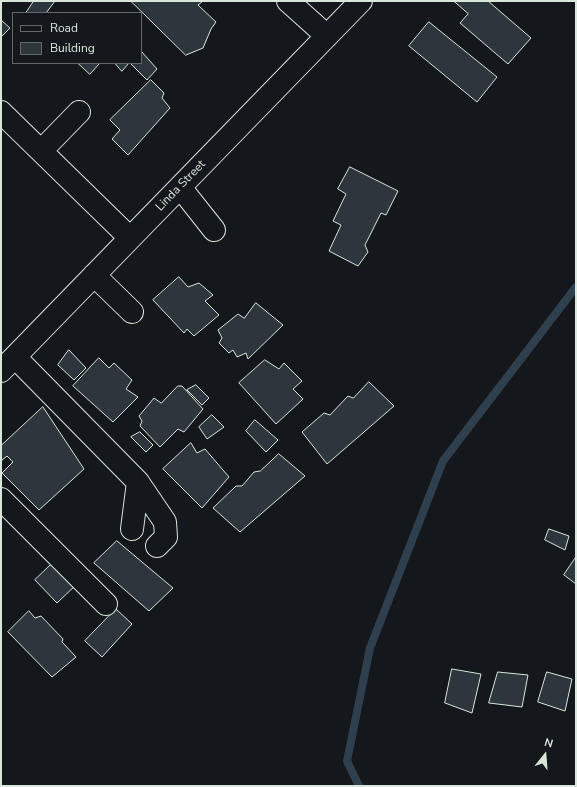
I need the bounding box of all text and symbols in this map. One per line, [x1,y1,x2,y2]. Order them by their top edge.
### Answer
legend [12,12,142,64]
text: Road [50,20,78,36]
text: Building [50,40,95,56]
street label: Linda Street [153,158,209,214]
north arrow [525,735,565,775]
text: N [543,735,555,751]

